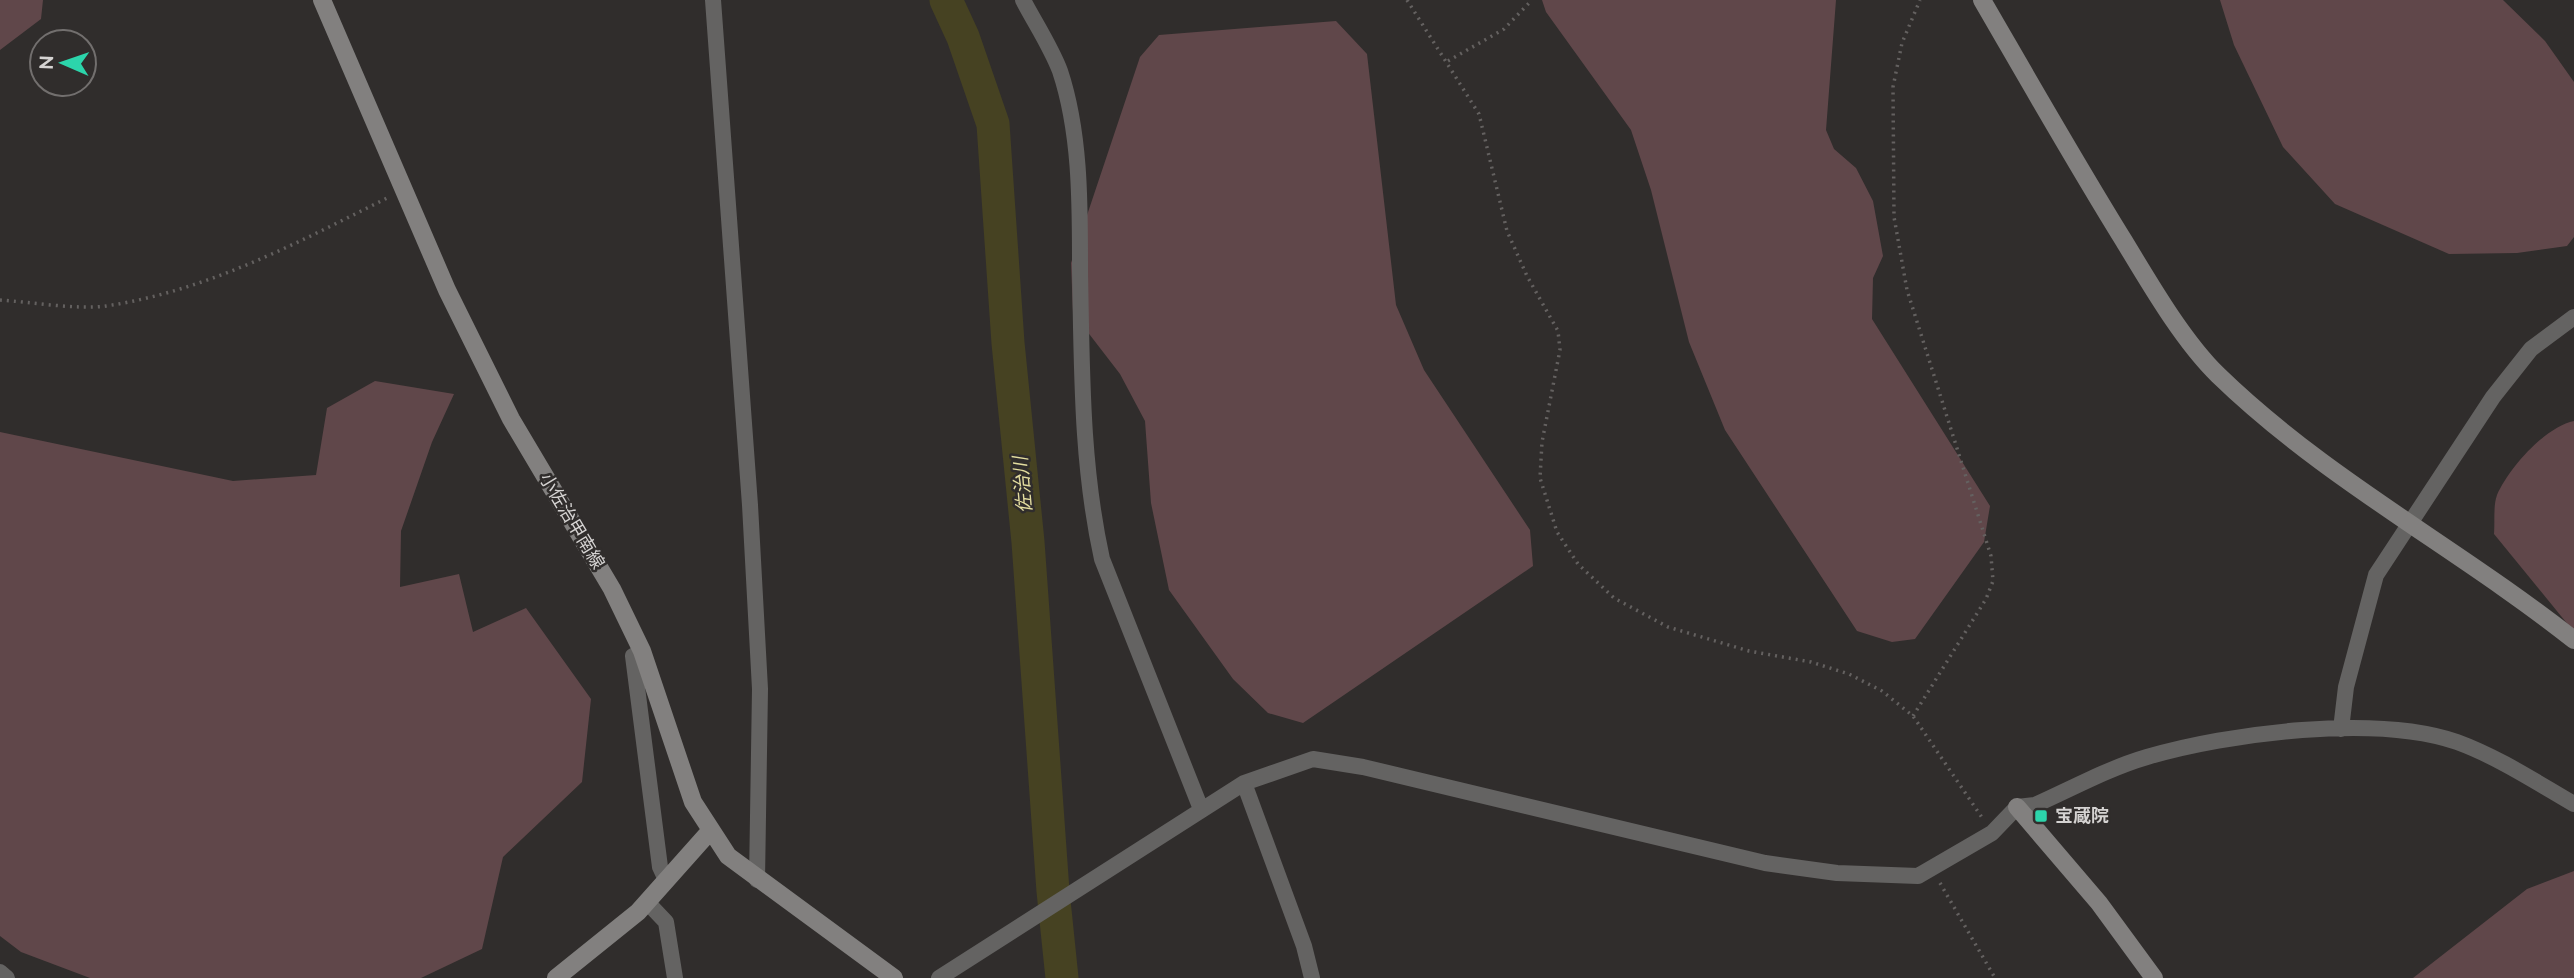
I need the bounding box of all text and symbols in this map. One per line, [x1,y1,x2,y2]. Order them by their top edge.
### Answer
north arrow [28,28,98,98]
text: N [35,55,57,70]
water label: 佐治川 [1008,454,1035,514]
street label: 小佐治甲南線 [536,469,609,572]
place label: 宝蔵院 [2055,805,2109,826]
marker: 宝蔵院 [2033,808,2049,824]

